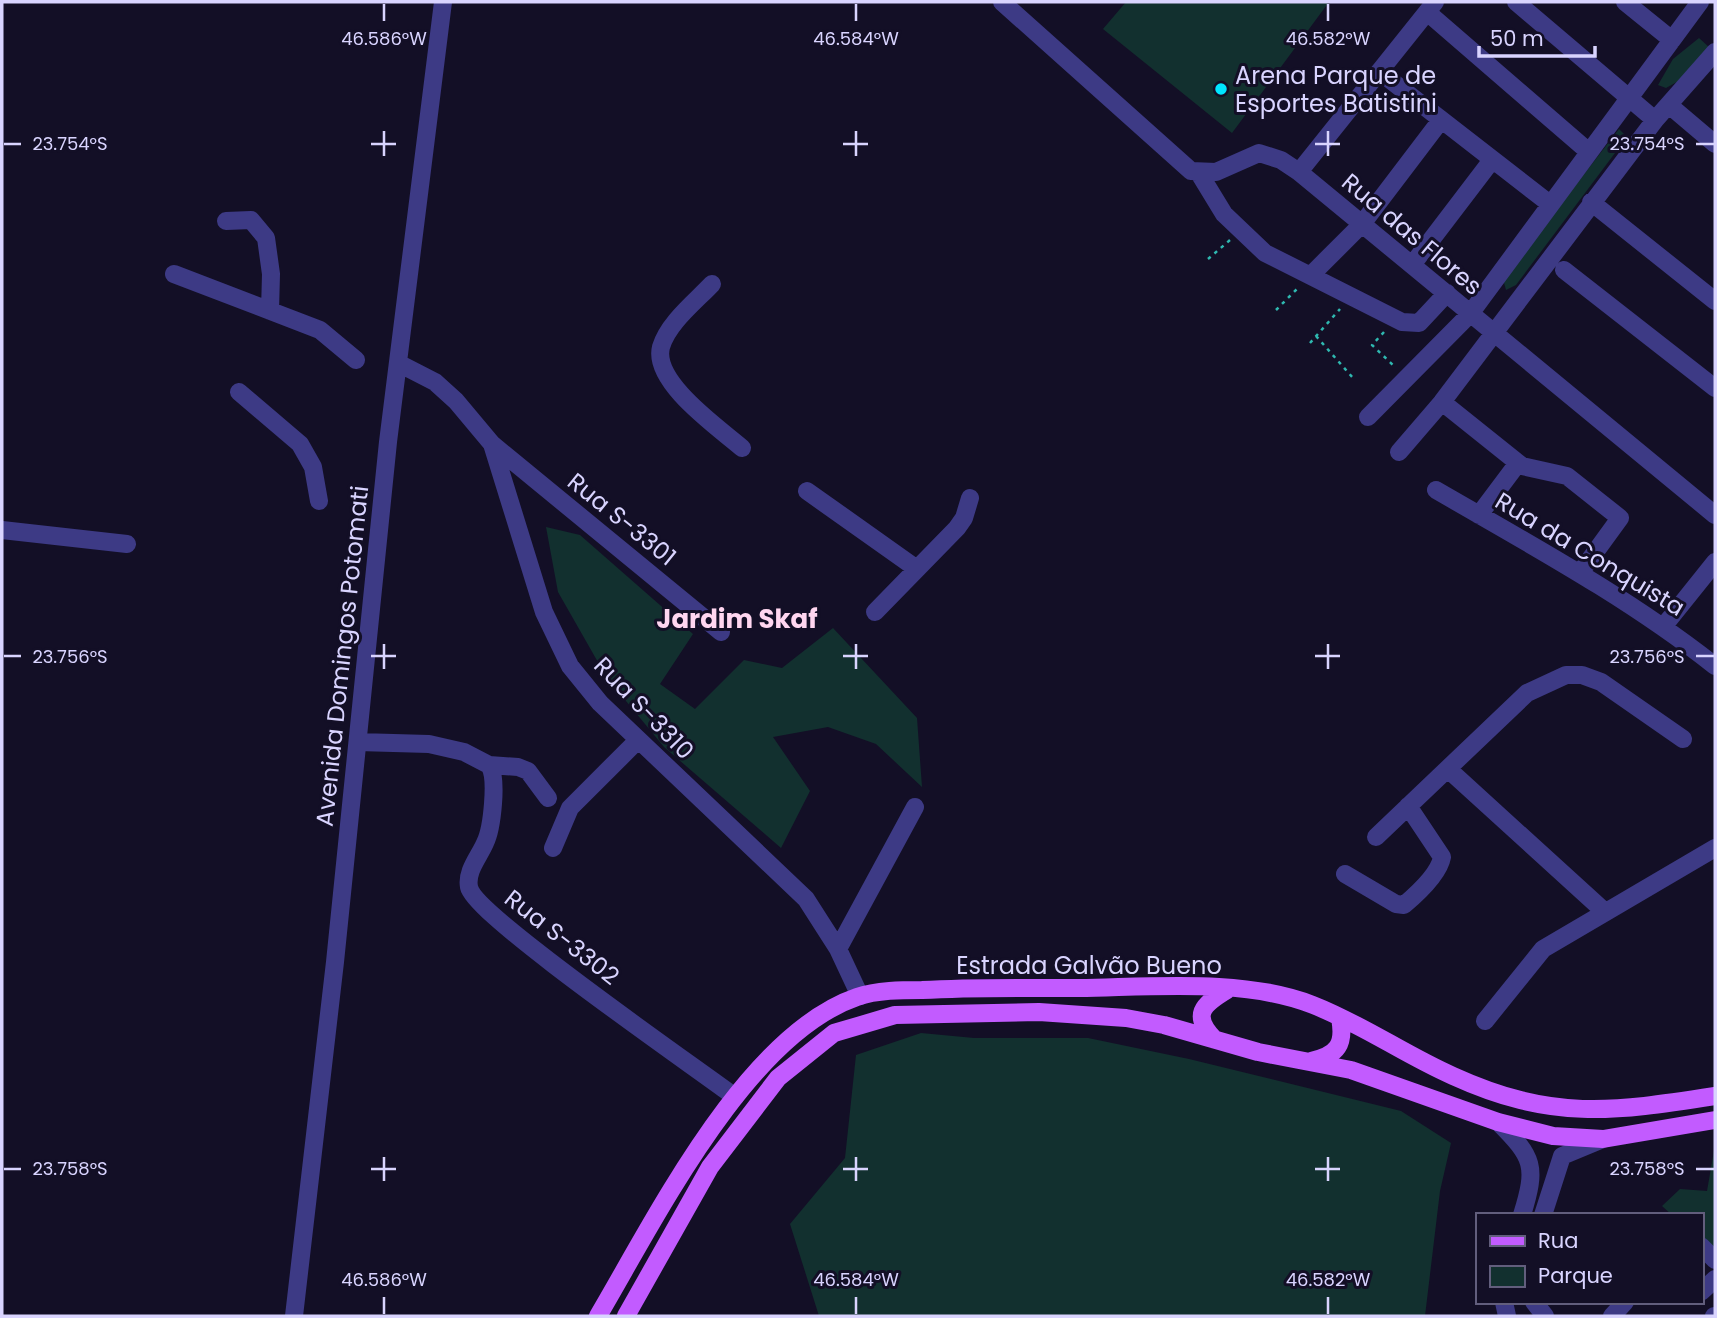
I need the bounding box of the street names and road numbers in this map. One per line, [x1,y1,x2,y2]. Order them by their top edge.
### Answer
street label: Rua das Flores [1335,166,1489,302]
street label: Rua S-3301 [561,465,683,573]
street label: Avenida Domingos Potomati [308,484,376,828]
street label: Rua da Conquista [1489,484,1691,624]
street label: Rua S-3310 [587,649,701,767]
street label: Rua S-3302 [498,882,626,992]
street label: Estrada Galvão Bueno [956,949,1222,982]

